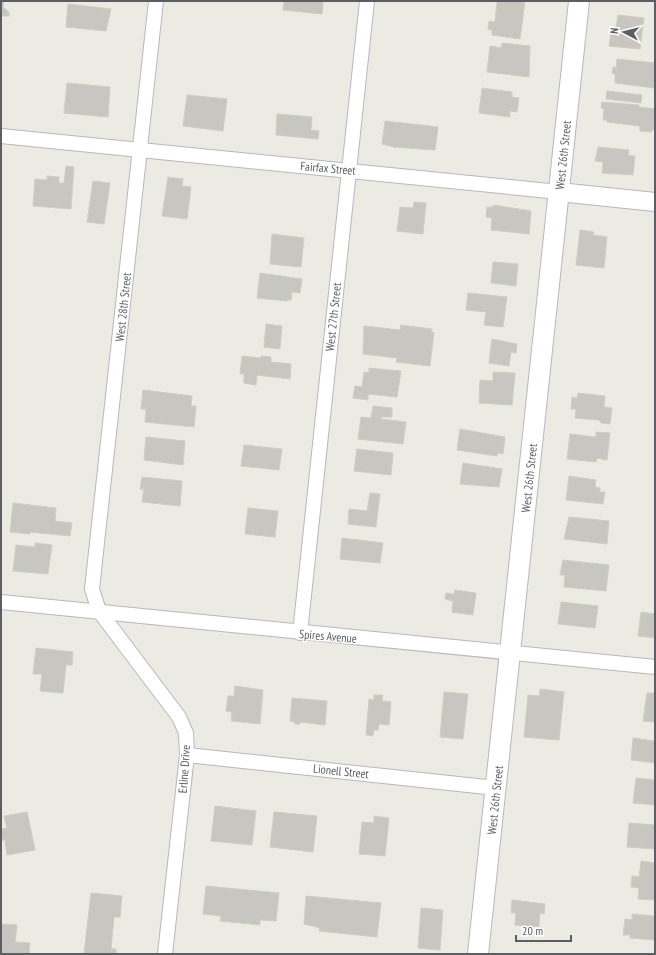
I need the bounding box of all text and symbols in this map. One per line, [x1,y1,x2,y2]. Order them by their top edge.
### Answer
north arrow [604,12,644,52]
text: N [607,27,621,35]
street label: West 26th Street [552,119,574,190]
street label: Fairfax Street [300,158,357,178]
street label: West 28th Street [112,271,134,342]
street label: West 27th Street [322,281,344,352]
street label: West 26th Street [518,442,540,513]
street label: Spires Avenue [299,626,357,646]
street label: Erline Drive [175,744,193,794]
street label: Lionell Street [312,761,370,781]
street label: West 26th Street [484,764,506,835]
scale bar [516,917,571,943]
text: 20 m [522,923,543,938]

